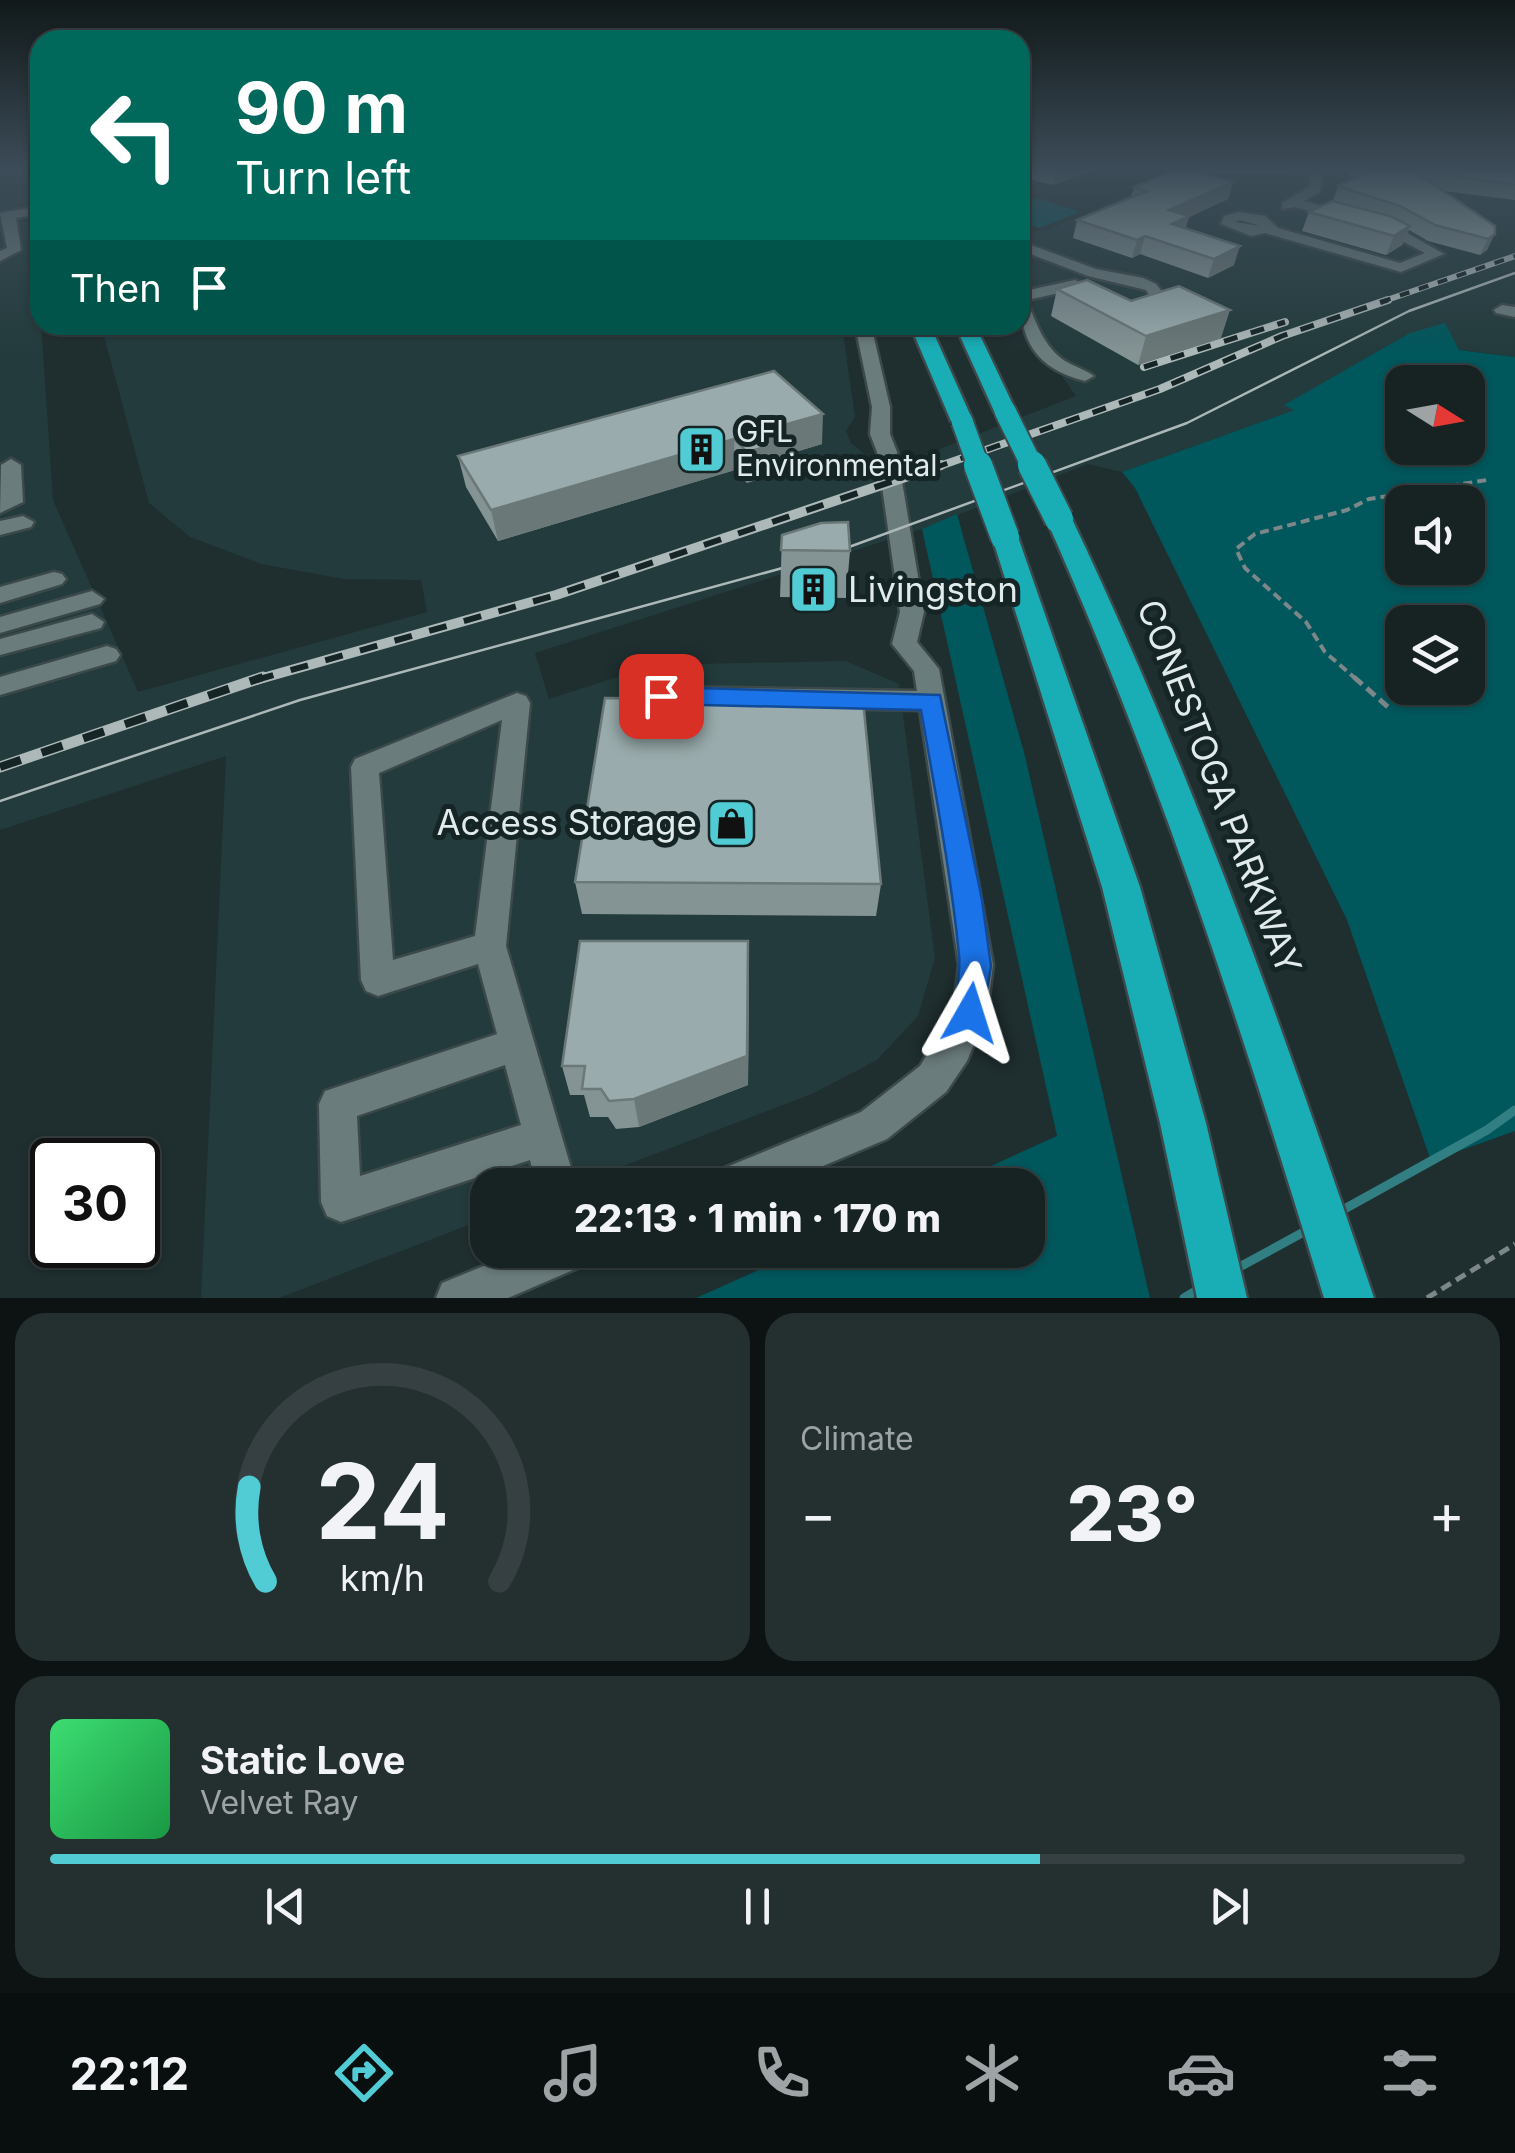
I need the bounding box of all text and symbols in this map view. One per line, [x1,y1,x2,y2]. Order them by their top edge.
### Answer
text: 90 m [235,65,408,150]
icon: left [70,70,200,200]
text: Turn left [235,150,411,205]
icon: arrive [182,260,237,315]
text: Then [70,265,162,311]
north arrow [1385,365,1485,465]
map controls [1385,365,1485,705]
place label: GFL Environmental [736,413,938,483]
building icon: GFL Environmental [675,423,727,475]
button: sound [1385,485,1485,585]
building icon: Livingston [787,564,839,616]
place label: Livingston [848,568,1018,610]
street label: CONESTOGA PARKWAY [1129,594,1311,980]
button: layers [1385,605,1485,705]
pin [619,654,704,739]
icon: arrive [634,669,689,724]
shop icon: Access Storage [706,797,758,849]
place label: Access Storage [436,801,697,843]
position arrow [918,961,1022,1065]
speed limit sign: 30 [30,1138,160,1268]
text: 22:13 · 1 min · 170 m [574,1195,941,1241]
text: Climate [800,1419,914,1458]
text: 24 [315,1438,450,1564]
text: 23° [1067,1468,1198,1559]
text: − [800,1481,836,1547]
text: + [1429,1481,1465,1547]
text: km/h [340,1556,425,1600]
text: Static Love [200,1737,405,1783]
text: Velvet Ray [200,1783,358,1822]
icon: previous [258,1879,313,1934]
icon: pause [730,1879,785,1934]
icon: next [1202,1879,1257,1934]
icon: directions [329,2038,399,2108]
icon: music [538,2038,608,2108]
icon: phone [747,2038,817,2108]
icon: climate [957,2038,1027,2108]
icon: car [1166,2038,1236,2108]
icon: filters [1375,2038,1445,2108]
text: 22:12 [70,2046,189,2101]

